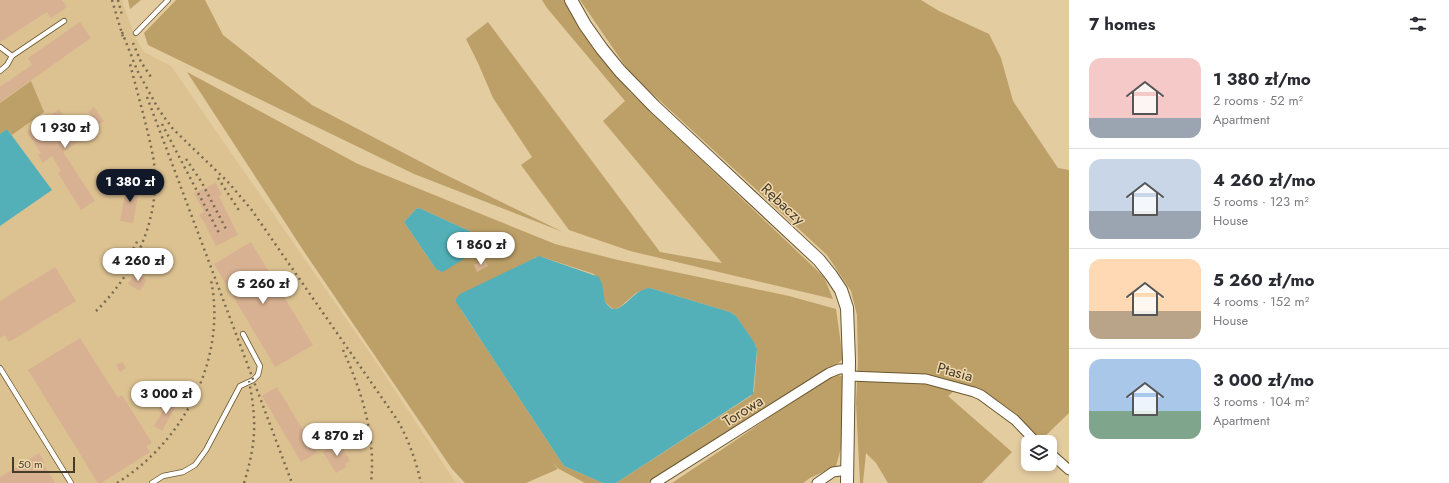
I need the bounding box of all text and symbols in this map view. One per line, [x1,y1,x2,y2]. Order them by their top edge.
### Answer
text: 7 homes [1089,12,1156,36]
icon: filters [1407,13,1429,35]
text: 1 380 zł/mo [1213,67,1311,91]
icon: home [1121,74,1169,122]
text: 2 rooms · 52 m² [1213,91,1303,110]
text: Apartment [1213,110,1270,129]
pin: 1 930 zł [24,115,106,149]
text: 1 930 zł [40,118,90,137]
text: 4 260 zł/mo [1213,168,1315,192]
pin: 1 380 zł [89,169,171,203]
text: 1 380 zł [105,172,155,191]
icon: home [1121,175,1169,223]
street label: Rębaczy [756,178,810,230]
text: 5 rooms · 123 m² [1213,192,1309,211]
text: House [1213,211,1248,230]
pin: 1 860 zł [440,232,522,266]
text: 1 860 zł [456,235,506,254]
pin: 4 260 zł [97,248,179,282]
text: 4 260 zł [111,251,165,270]
text: 5 260 zł/mo [1213,268,1315,292]
pin: 5 260 zł [222,271,304,305]
text: 5 260 zł [237,274,289,293]
icon: home [1121,275,1169,323]
text: 4 rooms · 152 m² [1213,292,1309,311]
text: House [1213,311,1248,330]
street label: Ptasia [935,357,975,387]
text: 3 000 zł/mo [1213,368,1314,392]
icon: home [1121,375,1169,423]
pin: 3 000 zł [125,381,207,415]
text: 3 000 zł [140,384,192,403]
street label: Torowa [719,390,767,432]
text: 3 rooms · 104 m² [1213,392,1309,411]
text: Apartment [1213,411,1270,430]
pin: 4 870 zł [296,423,378,457]
text: 4 870 zł [311,426,363,445]
map controls [1021,435,1057,471]
button: layers [1021,435,1057,471]
scale bar [12,455,75,474]
text: 50 m [18,456,43,472]

